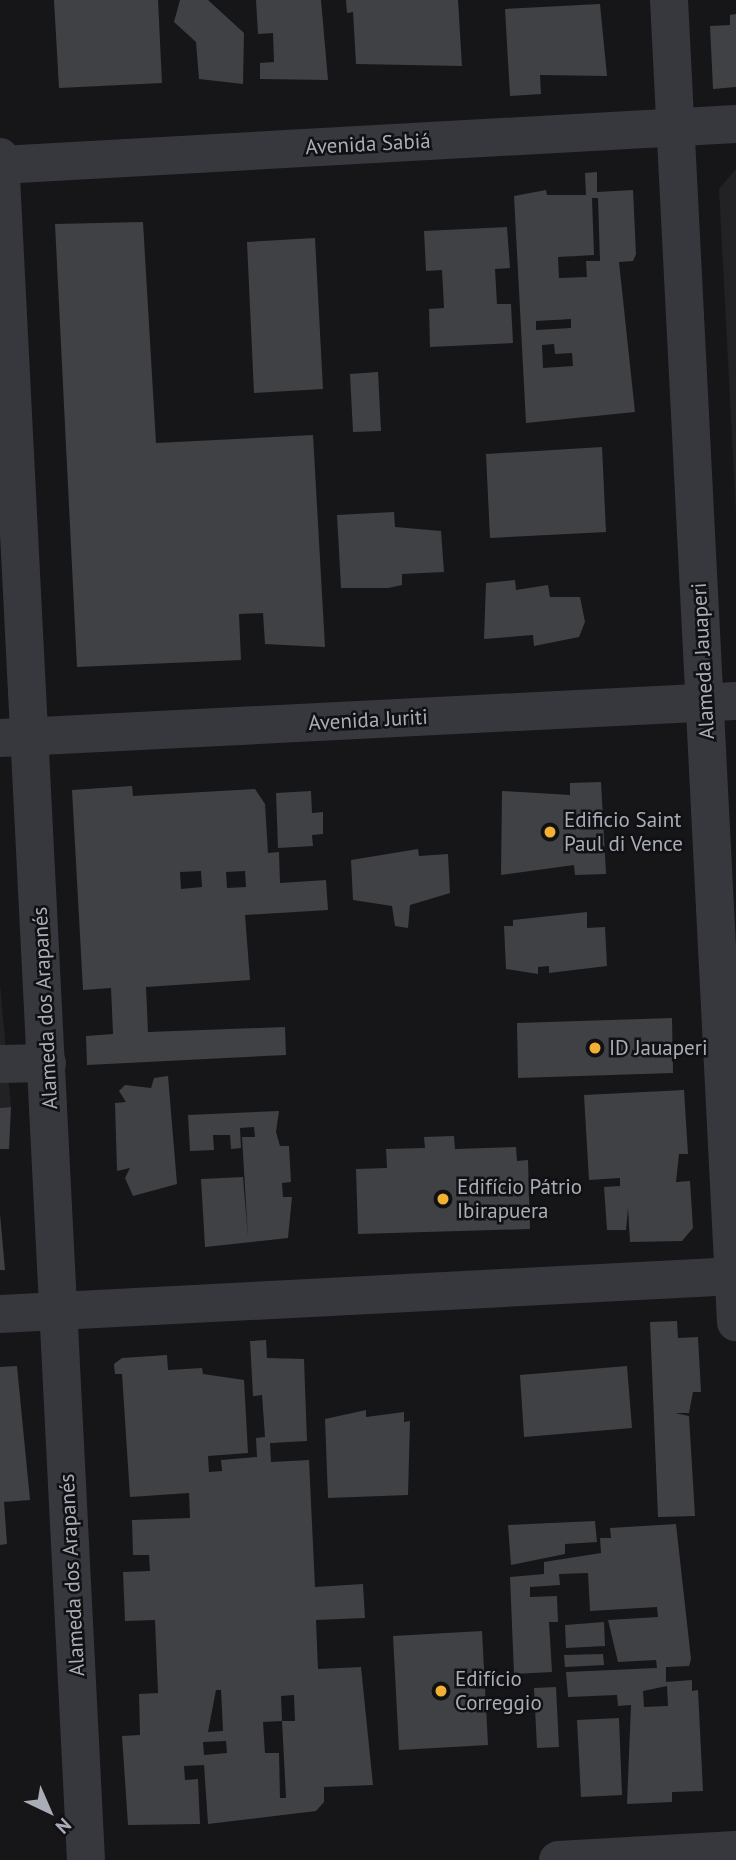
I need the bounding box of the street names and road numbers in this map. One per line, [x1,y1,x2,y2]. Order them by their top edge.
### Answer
street label: Avenida Sabiá [305,128,431,160]
street label: Alameda Jauaperi [686,582,720,740]
street label: Avenida Juriti [308,704,428,736]
street label: Alameda dos Arapanés [27,906,63,1110]
street label: Alameda dos Arapanés [54,1473,90,1677]

